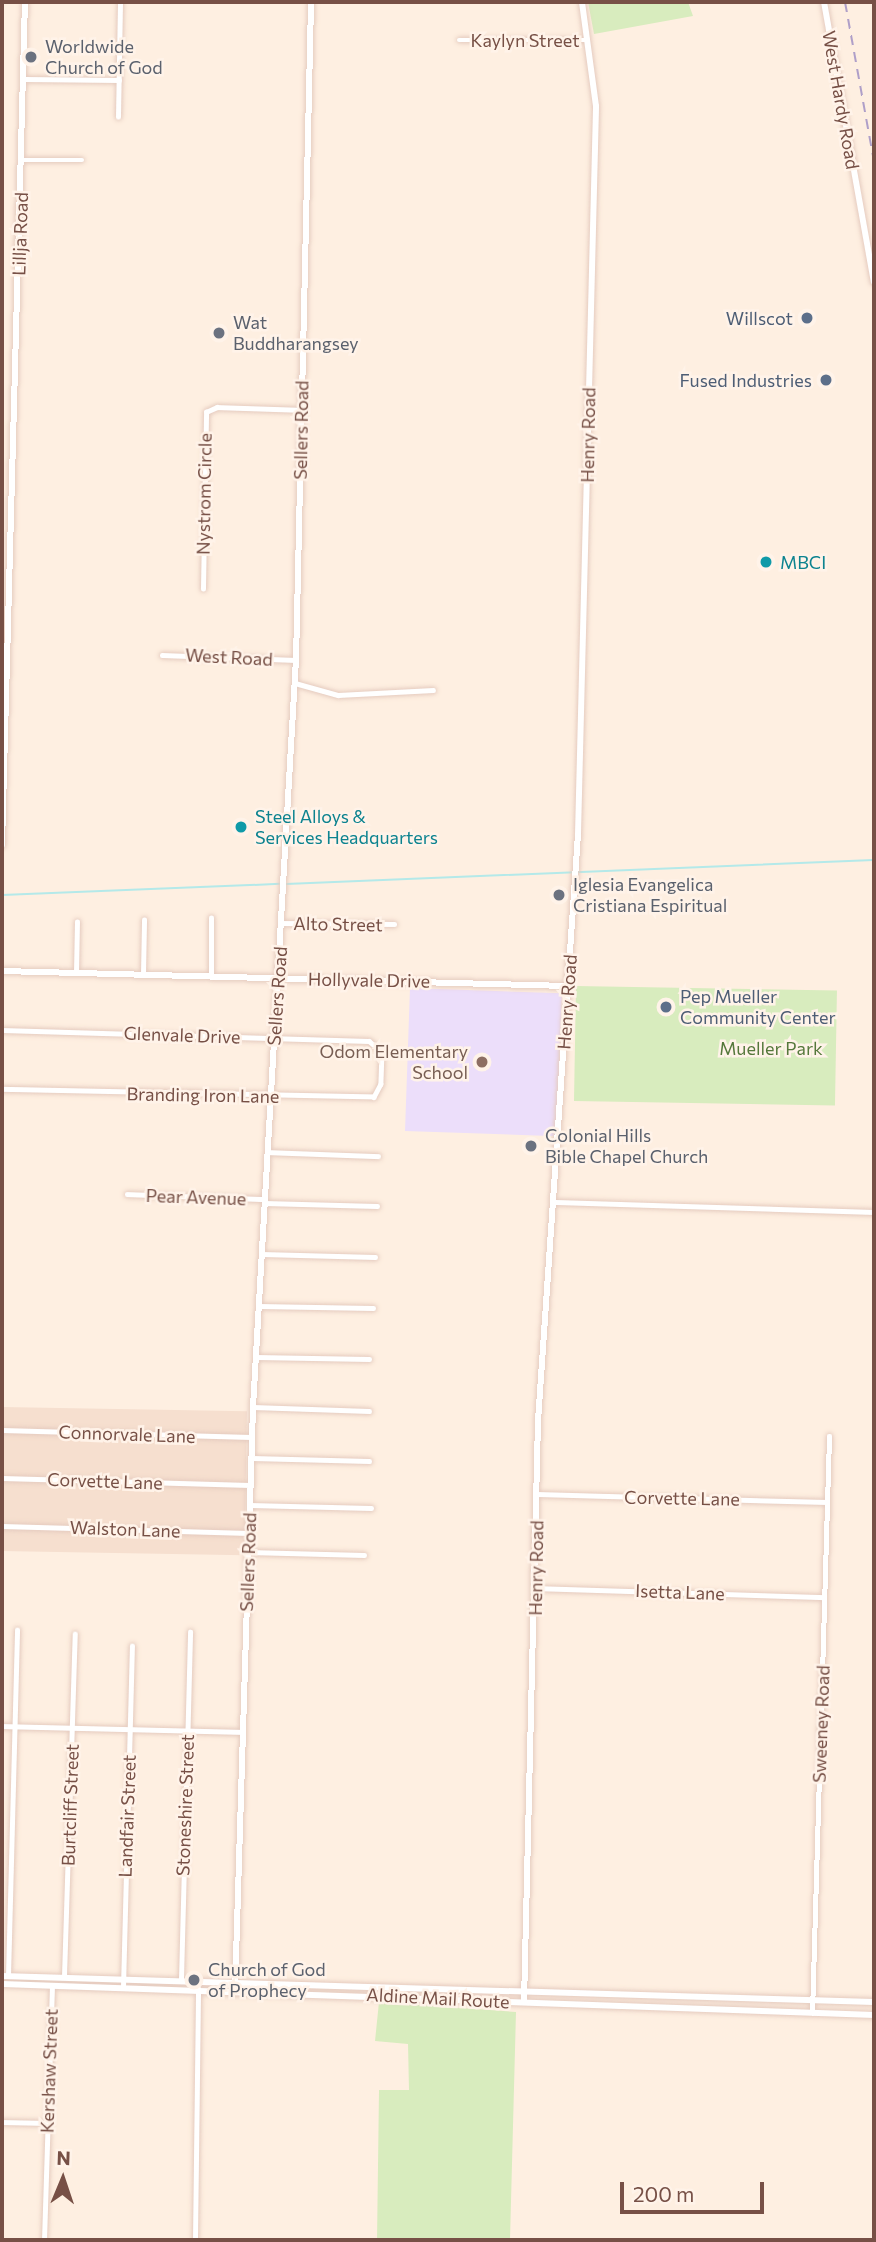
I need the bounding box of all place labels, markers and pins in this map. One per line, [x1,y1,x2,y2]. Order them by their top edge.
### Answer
place label: Worldwide Church of God [45,36,163,78]
marker: Worldwide Church of God [23,49,39,65]
place label: Willscot [726,307,793,329]
marker: Willscot [799,310,815,326]
place label: Wat Buddharangsey [233,312,358,354]
marker: Wat Buddharangsey [211,325,227,341]
place label: Fused Industries [680,369,812,391]
marker: Fused Industries [818,372,834,388]
place label: MBCI [780,551,826,573]
marker: MBCI [758,554,774,570]
place label: Steel Alloys & Services Headquarters [255,806,438,848]
marker: Steel Alloys & Services Headquarters [233,819,249,835]
place label: Iglesia Evangelica Cristiana Espiritual [573,874,727,917]
marker: Iglesia Evangelica Cristiana Espiritual [551,887,567,903]
place label: Pep Mueller Community Center [680,986,836,1028]
marker: Pep Mueller Community Center [658,999,674,1015]
place label: Odom Elementary School [319,1041,468,1084]
marker: Odom Elementary School [474,1054,490,1070]
place label: Colonial Hills Bible Chapel Church [545,1125,708,1168]
marker: Colonial Hills Bible Chapel Church [523,1138,539,1154]
place label: Church of God of Prophecy [208,1959,326,2002]
marker: Church of God of Prophecy [186,1972,202,1988]

